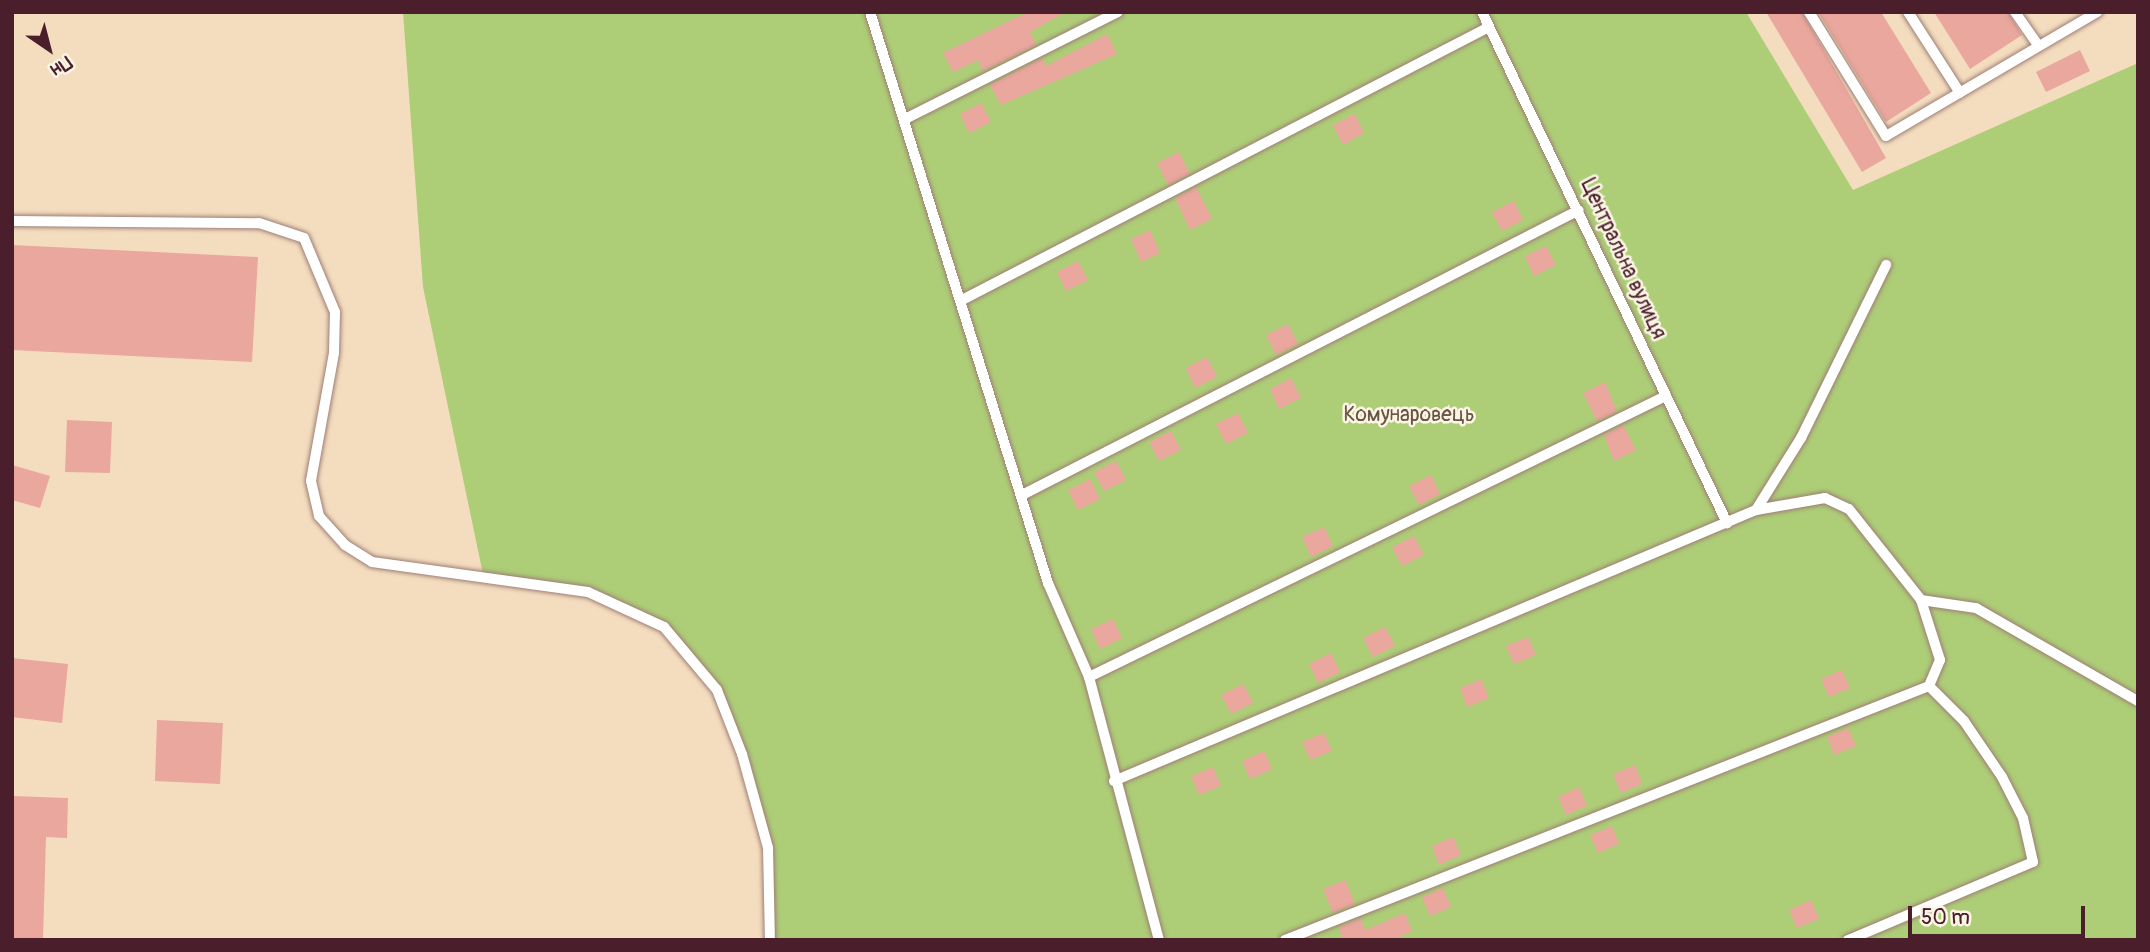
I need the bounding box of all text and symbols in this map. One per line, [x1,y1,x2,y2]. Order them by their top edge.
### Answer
north arrow [14,14,84,84]
text: Пн [46,50,76,82]
street label: Центральна вулиця [1575,175,1671,343]
park label: Комунаровець [1343,402,1475,428]
scale bar [1912,892,2089,936]
text: 50 m [1921,904,1970,931]

